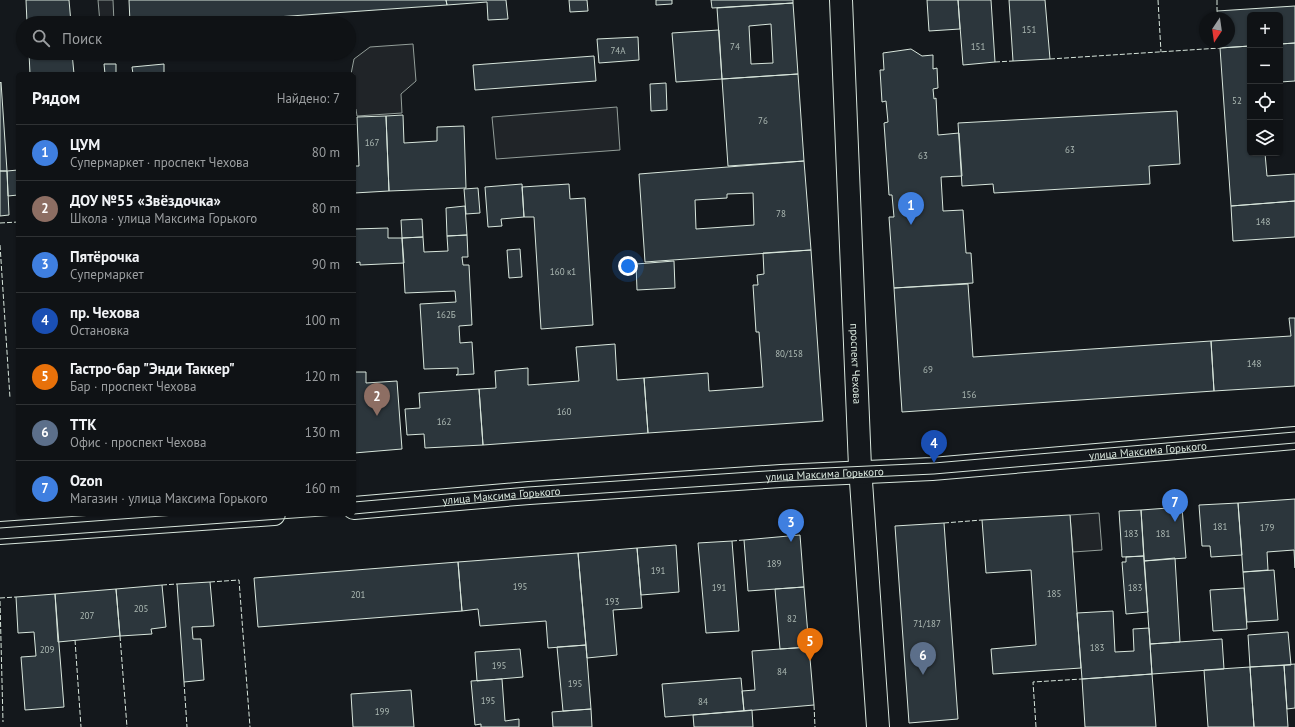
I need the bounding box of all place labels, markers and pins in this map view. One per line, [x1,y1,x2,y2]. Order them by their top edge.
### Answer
pin: 1 [898,192,924,225]
pin: 2 [364,383,390,416]
pin: 4 [921,430,947,463]
pin: 7 [1162,489,1188,522]
pin: 3 [778,509,804,542]
pin: 5 [797,628,823,661]
pin: 6 [910,642,936,675]

